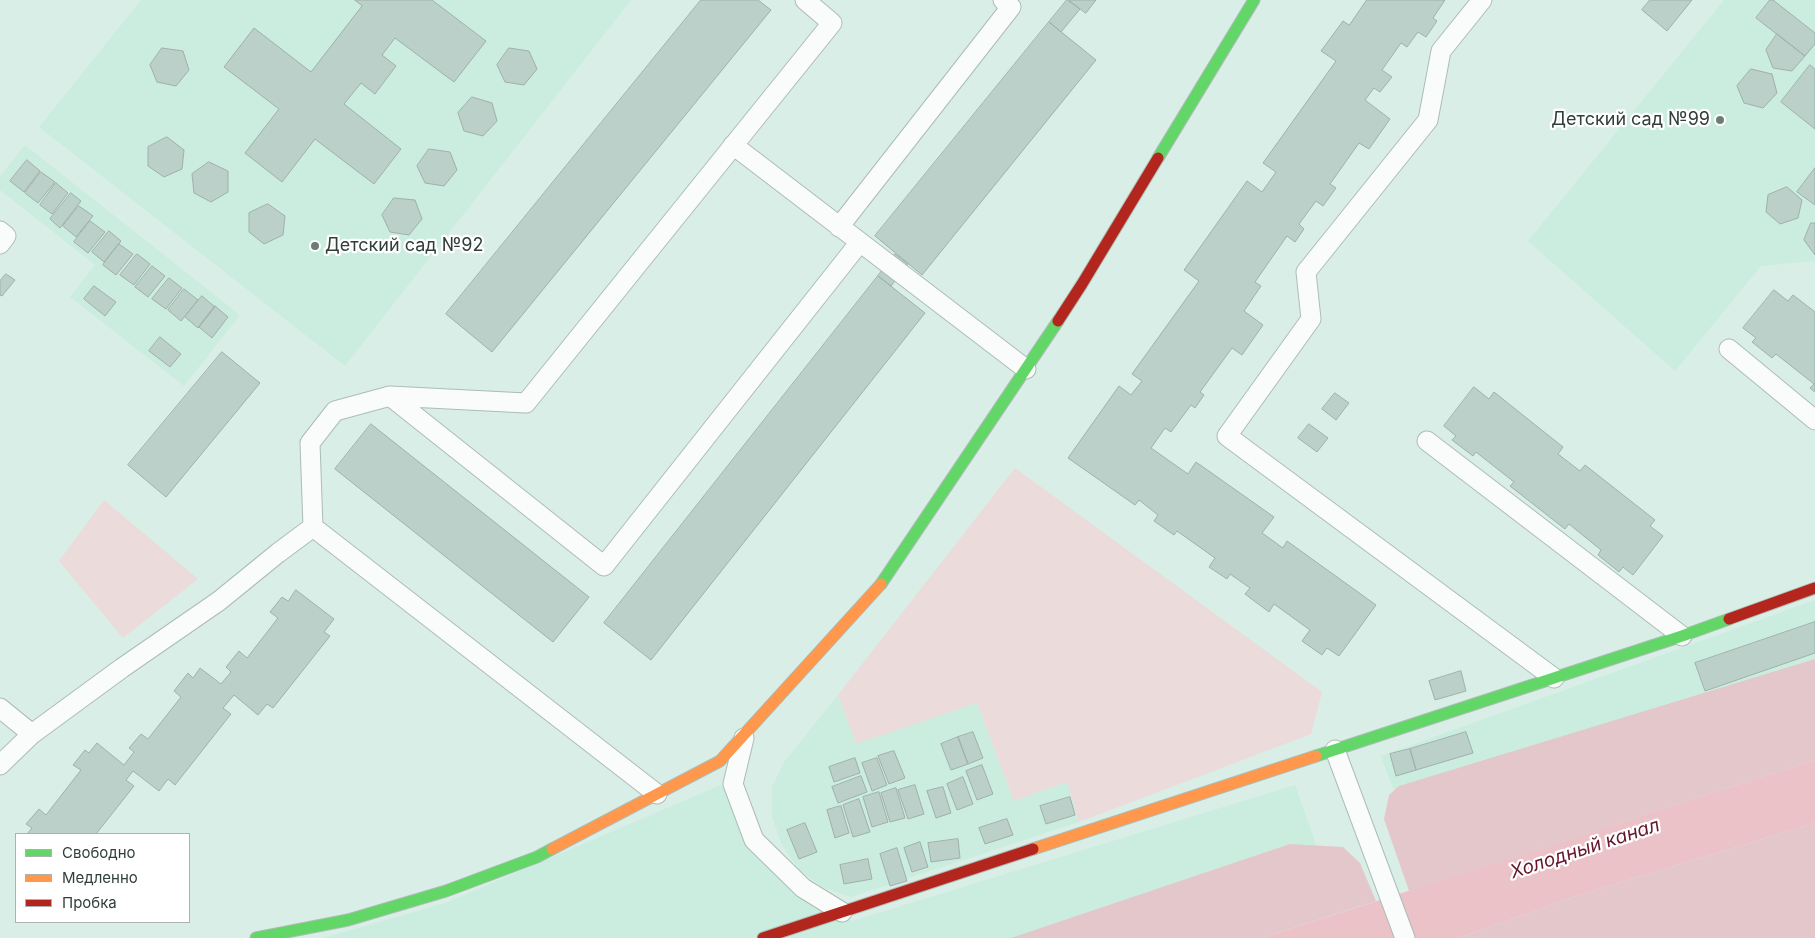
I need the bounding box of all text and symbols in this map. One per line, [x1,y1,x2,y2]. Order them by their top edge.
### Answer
place label: Детский сад №99 [1551,109,1710,131]
marker: Детский сад №99 [1714,114,1726,126]
place label: Детский сад №92 [325,235,483,257]
marker: Детский сад №92 [309,240,321,252]
water label: Холодный канал [1507,814,1663,884]
legend [15,833,190,923]
text: Свободно [62,843,136,862]
text: Медленно [62,868,138,887]
text: Пробка [62,893,117,912]

